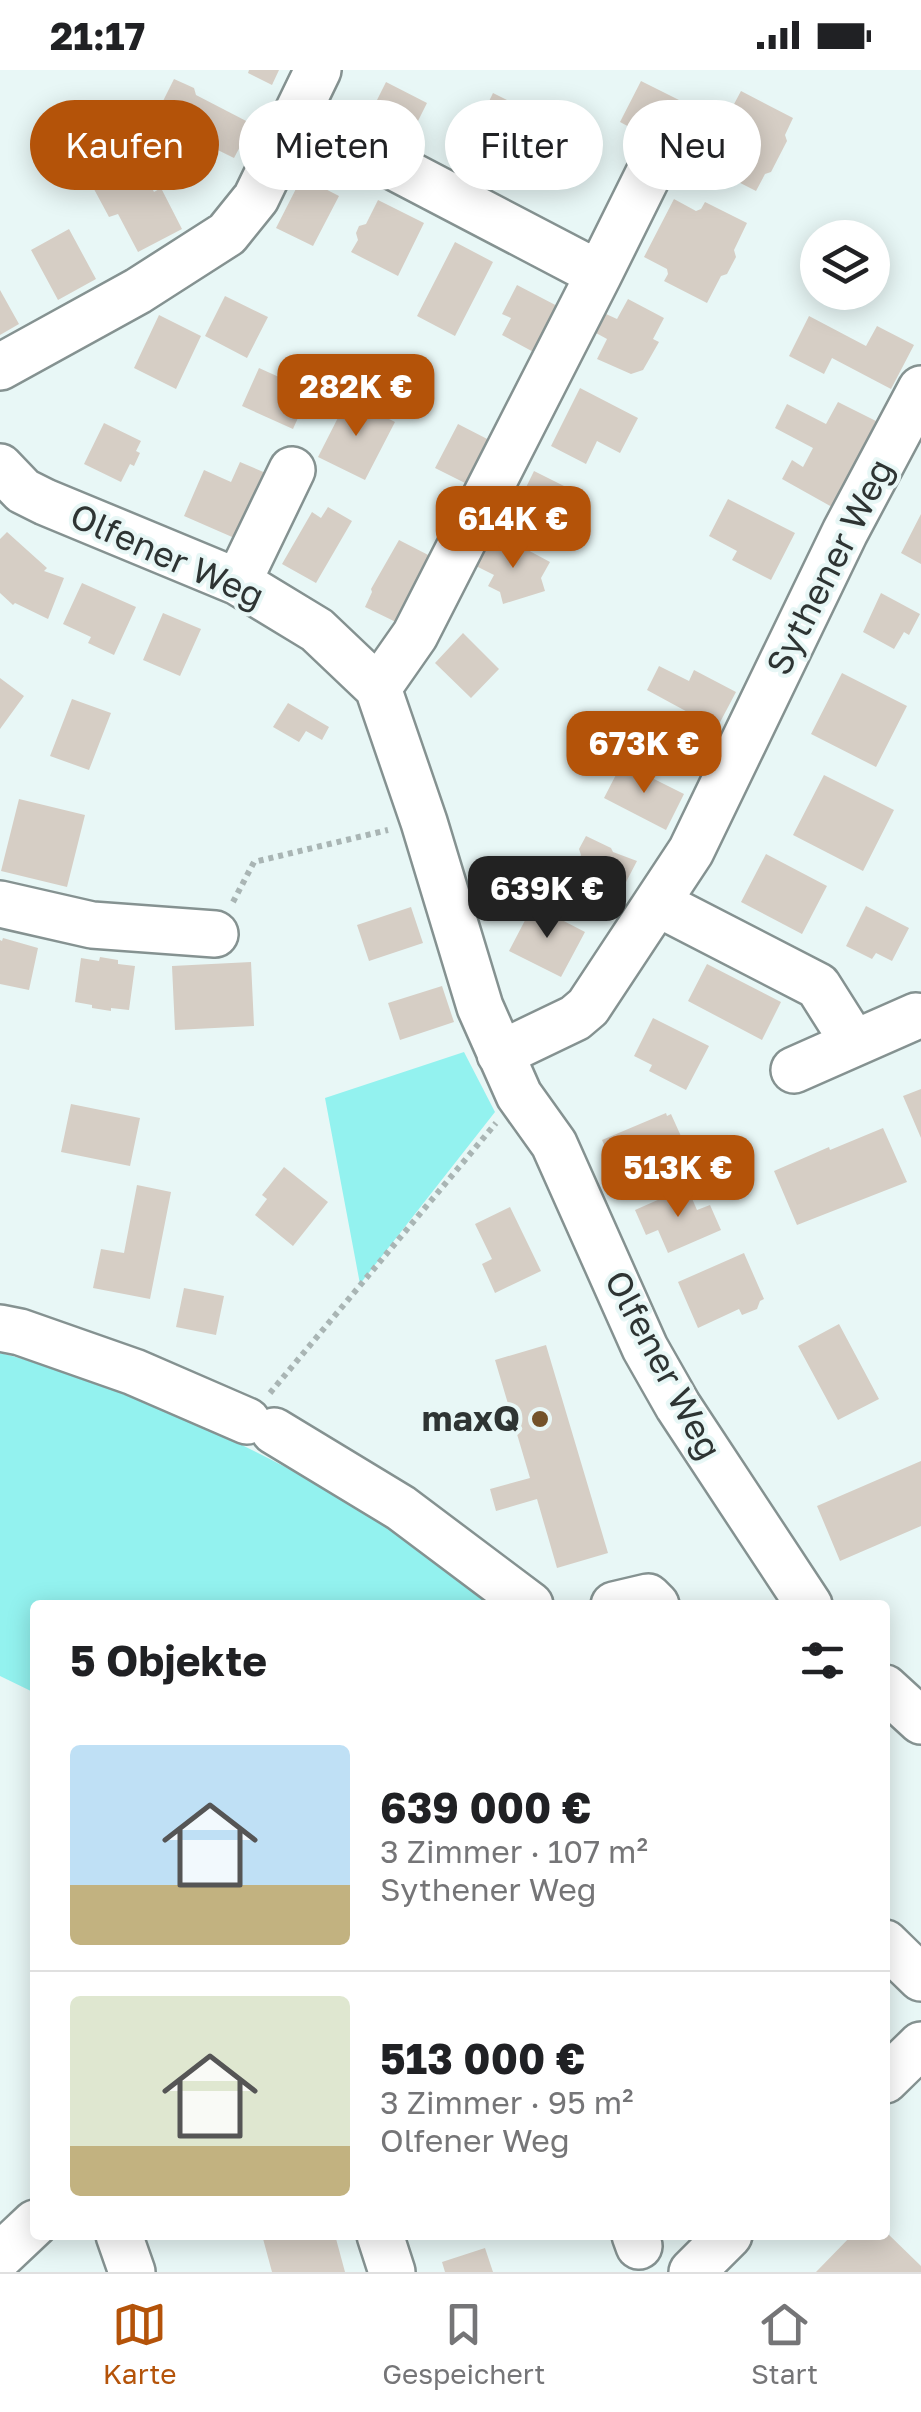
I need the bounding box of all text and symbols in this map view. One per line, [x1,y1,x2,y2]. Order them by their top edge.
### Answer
text: 21:17 [50,13,145,58]
chip: Kaufen [30,100,219,190]
chip: Mieten [239,100,425,190]
chip: Filter [445,100,603,190]
chip: Neu [623,100,761,190]
map controls [800,220,890,310]
button: layers [800,220,890,310]
pin: 282K € [275,354,437,439]
text: 282K € [299,367,413,405]
street label: Sythener Weg [757,452,902,682]
pin: 614K € [432,486,594,571]
street label: Olfener Weg [64,494,271,616]
text: 614K € [458,499,568,537]
pin: 673K € [563,711,725,796]
text: 673K € [588,724,700,762]
pin: 639K € [466,856,628,941]
text: 639K € [490,869,604,907]
pin: 513K € [597,1135,759,1220]
text: 513K € [623,1148,733,1186]
street label: Olfener Weg [597,1263,731,1466]
place label: maxQ [422,1397,520,1439]
marker: maxQ [529,1408,551,1430]
icon: filters [795,1633,850,1688]
text: 5 Objekte [70,1635,267,1685]
text: 639 000 € [380,1782,591,1832]
icon: home [150,1785,270,1905]
text: 3 Zimmer · 107 m² [380,1832,648,1870]
text: Sythener Weg [380,1870,596,1908]
text: 513 000 € [380,2033,585,2083]
icon: home [150,2036,270,2156]
text: 3 Zimmer · 95 m² [380,2083,634,2121]
text: Olfener Weg [380,2121,570,2159]
tab: Karte [103,2297,177,2390]
tab: Gespeichert [382,2297,545,2390]
tab: Start [751,2297,818,2390]

